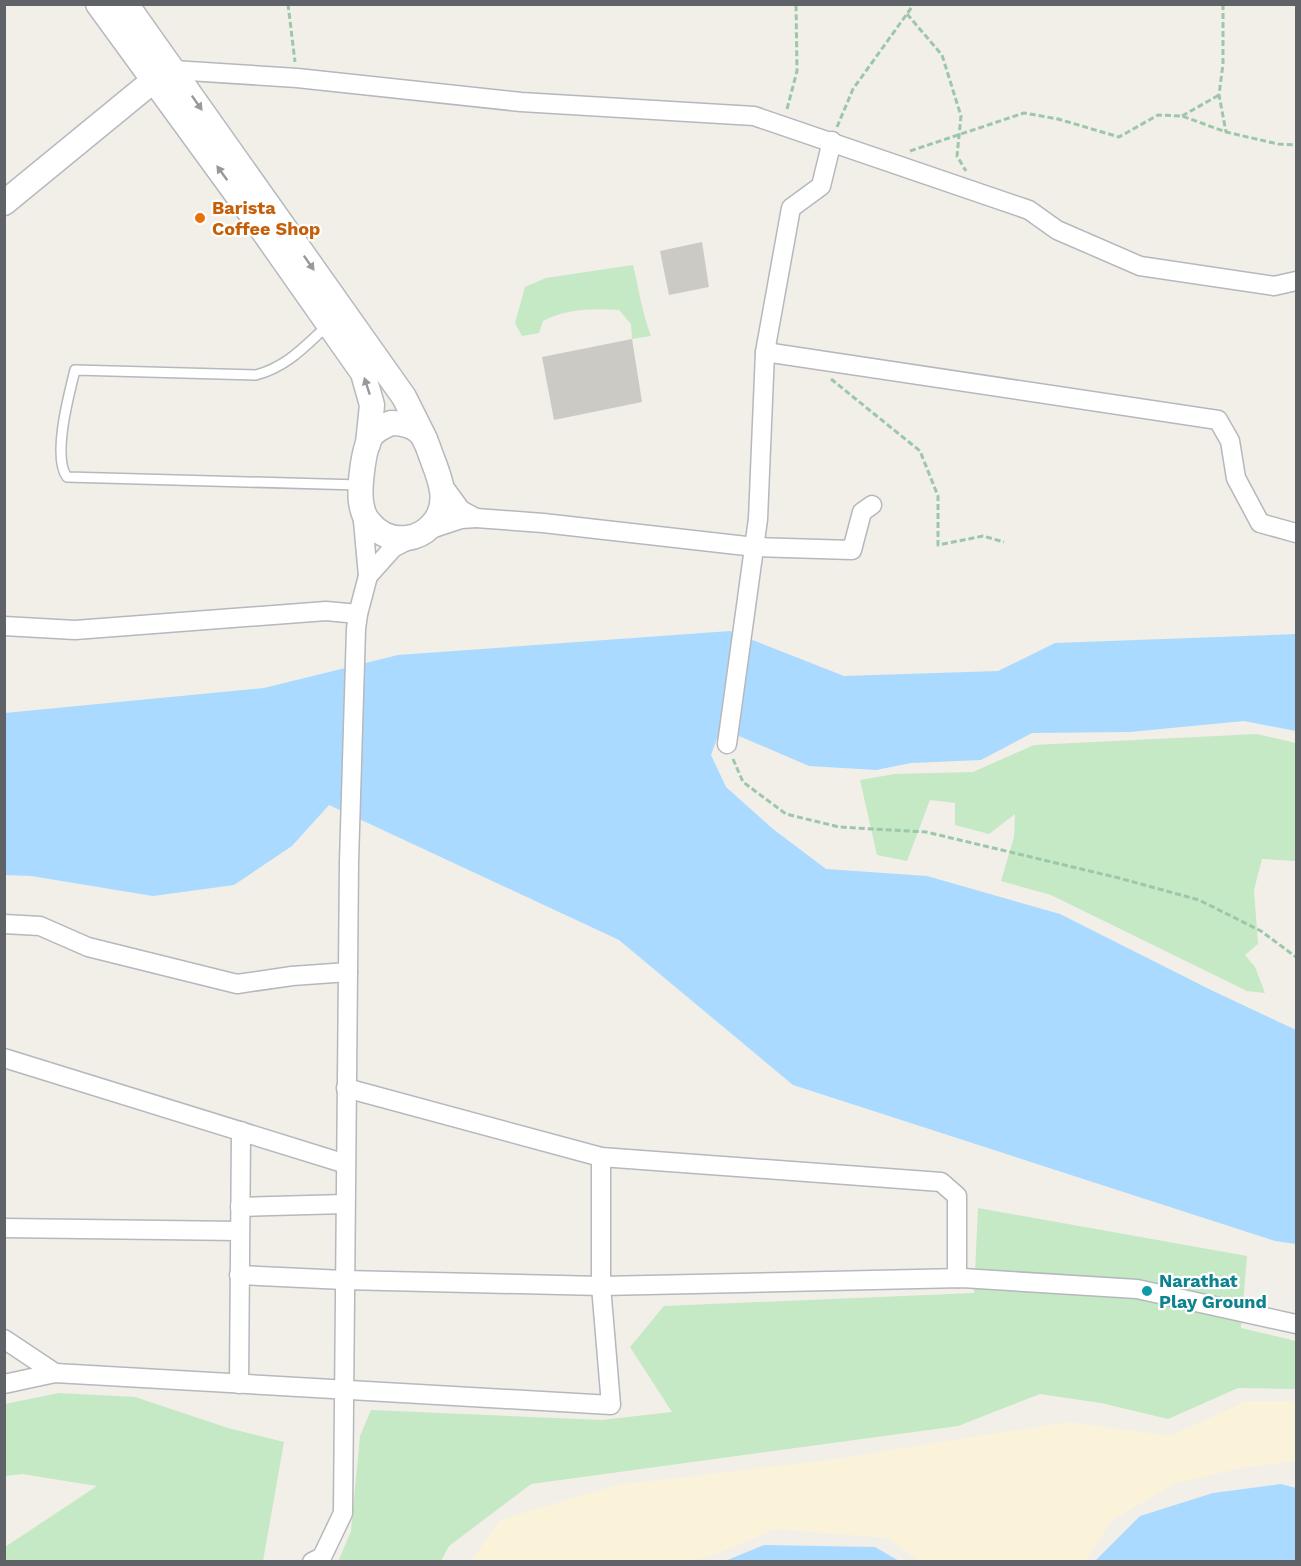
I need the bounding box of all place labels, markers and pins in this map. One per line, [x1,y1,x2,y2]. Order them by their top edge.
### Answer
place label: Barista Coffee Shop [212,197,320,239]
marker: Barista Coffee Shop [193,211,207,225]
place label: Narathat Play Ground [1159,1270,1267,1312]
marker: Narathat Play Ground [1140,1284,1154,1298]

